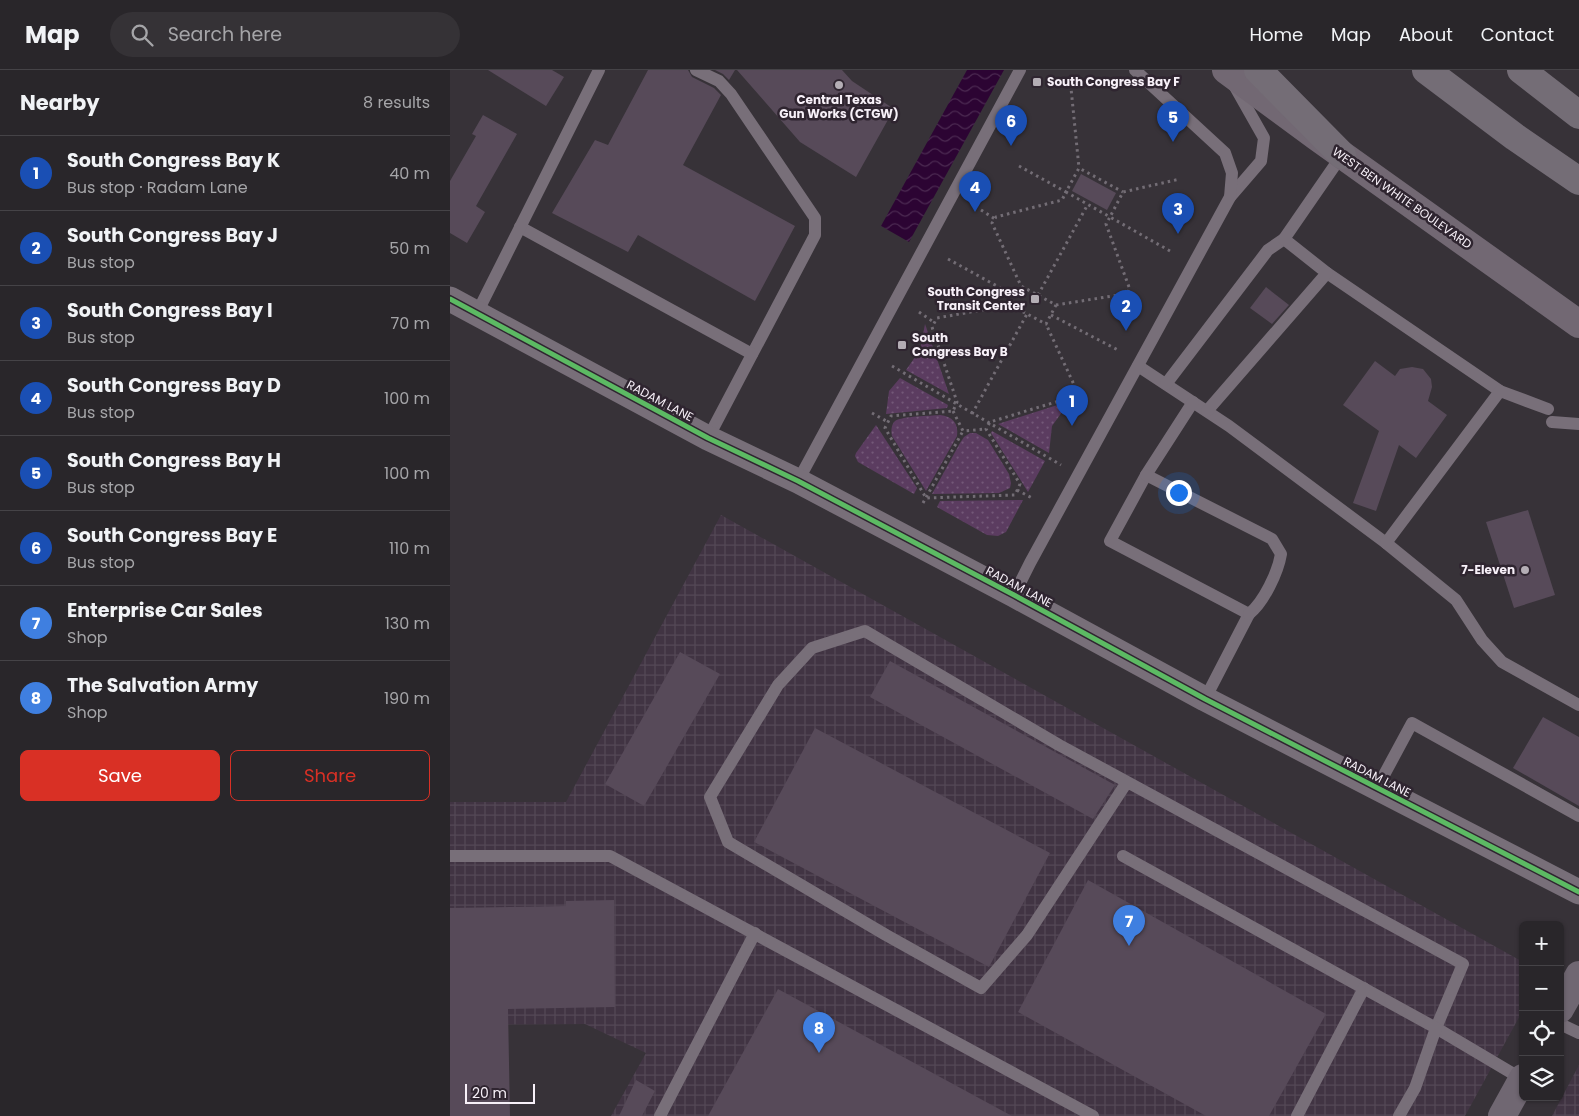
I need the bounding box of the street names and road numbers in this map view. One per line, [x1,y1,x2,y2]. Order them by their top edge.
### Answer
street label: WEST BEN WHITE BOULEVARD [1329,143,1475,252]
street label: RADAM LANE [624,376,697,425]
street label: RADAM LANE [983,562,1056,611]
street label: RADAM LANE [1341,752,1414,801]

